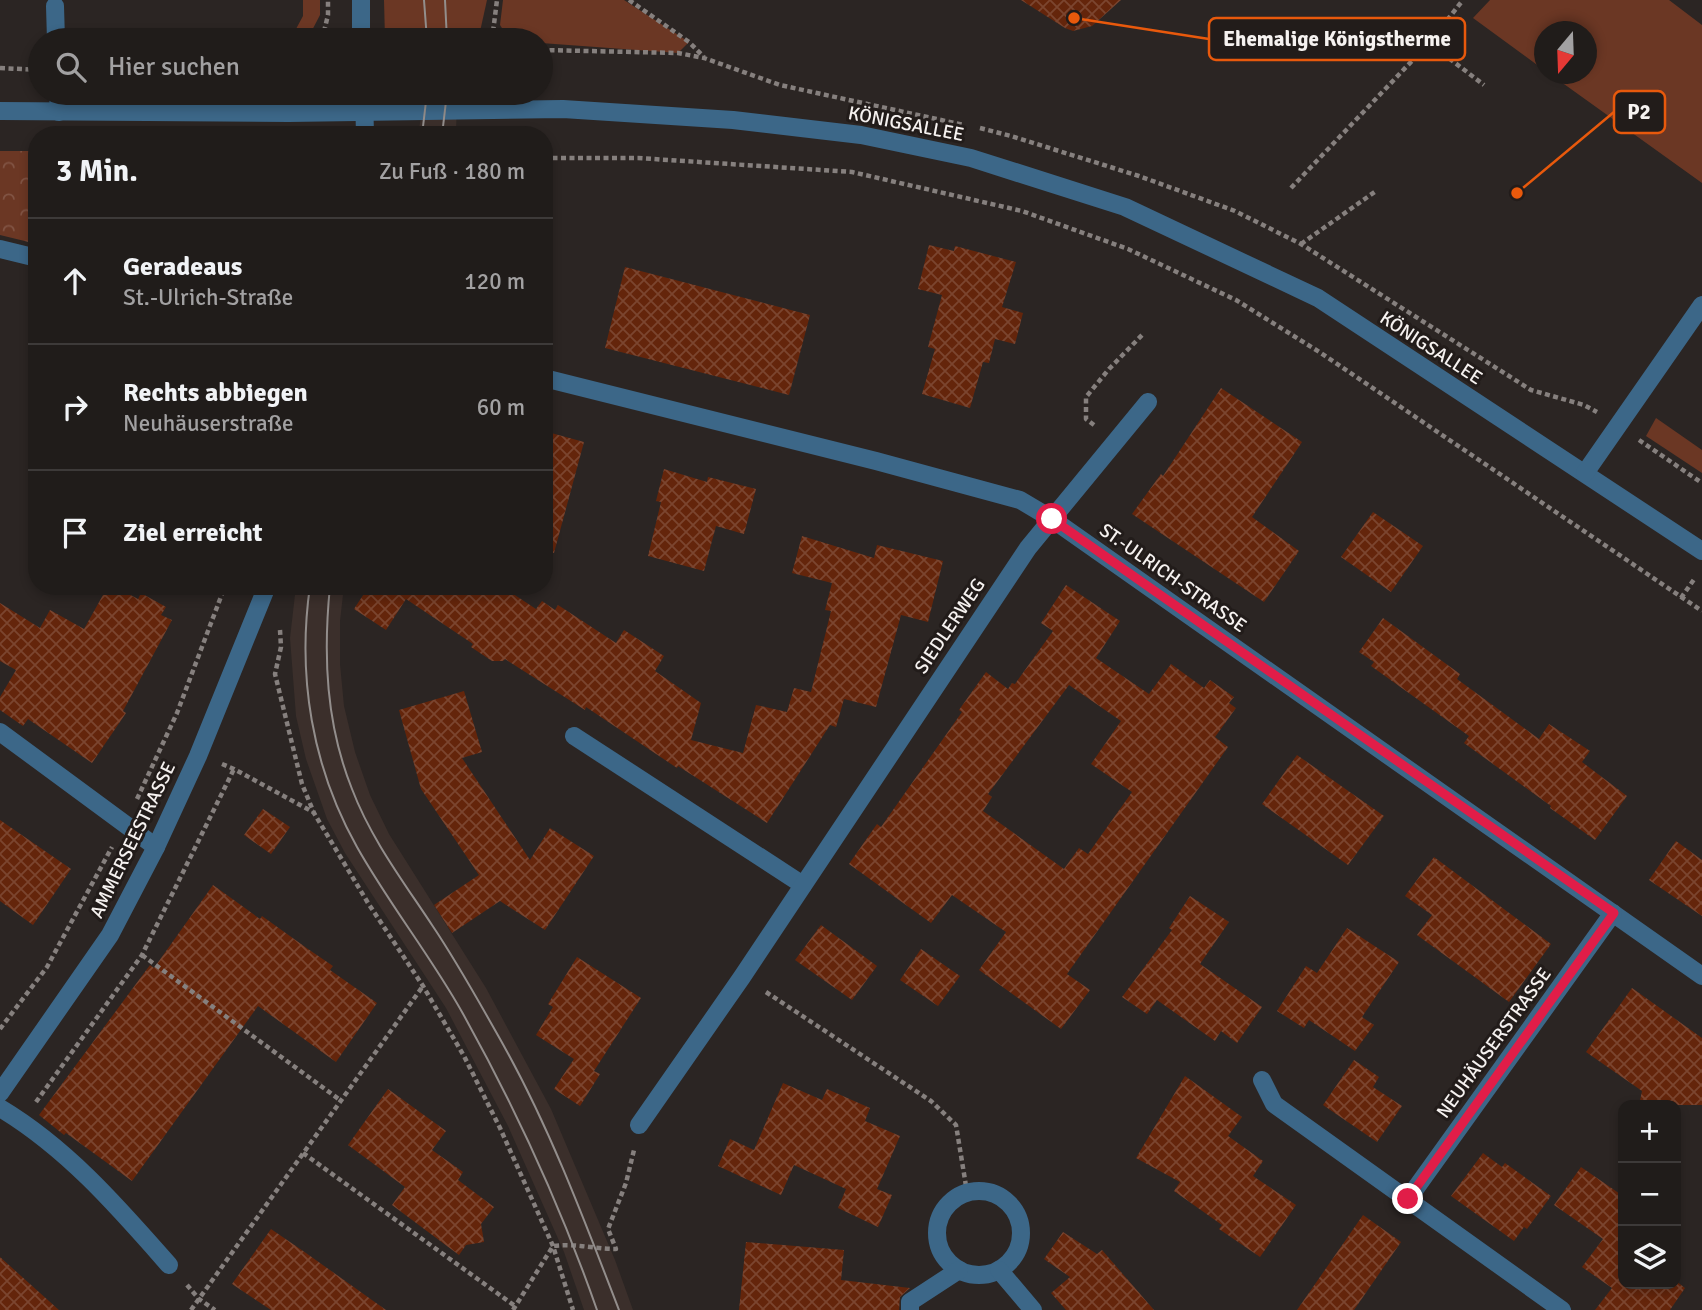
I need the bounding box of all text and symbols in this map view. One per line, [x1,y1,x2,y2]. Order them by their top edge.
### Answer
callout: Ehemalige Königstherme [1209,18,1465,60]
north arrow [1534,21,1597,84]
text: Ehemalige Königstherme [1223,26,1451,52]
search box [28,28,553,105]
icon: search [52,48,90,86]
text: Hier suchen [108,51,240,83]
callout: P2 [1614,91,1665,133]
text: P2 [1627,99,1651,125]
street label: KÖNIGSALLEE [846,101,966,147]
text: 3 Min. [56,153,138,190]
text: Zu Fuß · 180 m [379,157,525,186]
text: Geradeaus [123,251,242,283]
icon: ahead [56,262,94,300]
text: 120 m [464,267,525,296]
text: St.-Ulrich-Straße [123,283,293,312]
street label: KÖNIGSALLEE [1375,306,1487,390]
text: Rechts abbiegen [123,377,308,409]
icon: right [56,388,94,426]
text: 60 m [477,393,525,422]
text: Neuhäuserstraße [123,409,294,438]
route start [1036,503,1067,534]
icon: arrive [56,514,94,552]
text: Ziel erreicht [123,517,263,549]
street label: ST.-ULRICH-STRASSE [1095,518,1251,638]
street label: SIEDLERWEG [909,574,991,678]
street label: AMMERSEESTRASSE [85,758,181,922]
street label: NEUHÄUSERSTRASSE [1431,963,1557,1123]
map controls [1618,1100,1681,1289]
button: + [1618,1100,1681,1163]
button: − [1618,1163,1681,1226]
route end [1392,1183,1423,1214]
button: layers [1618,1226,1681,1289]

